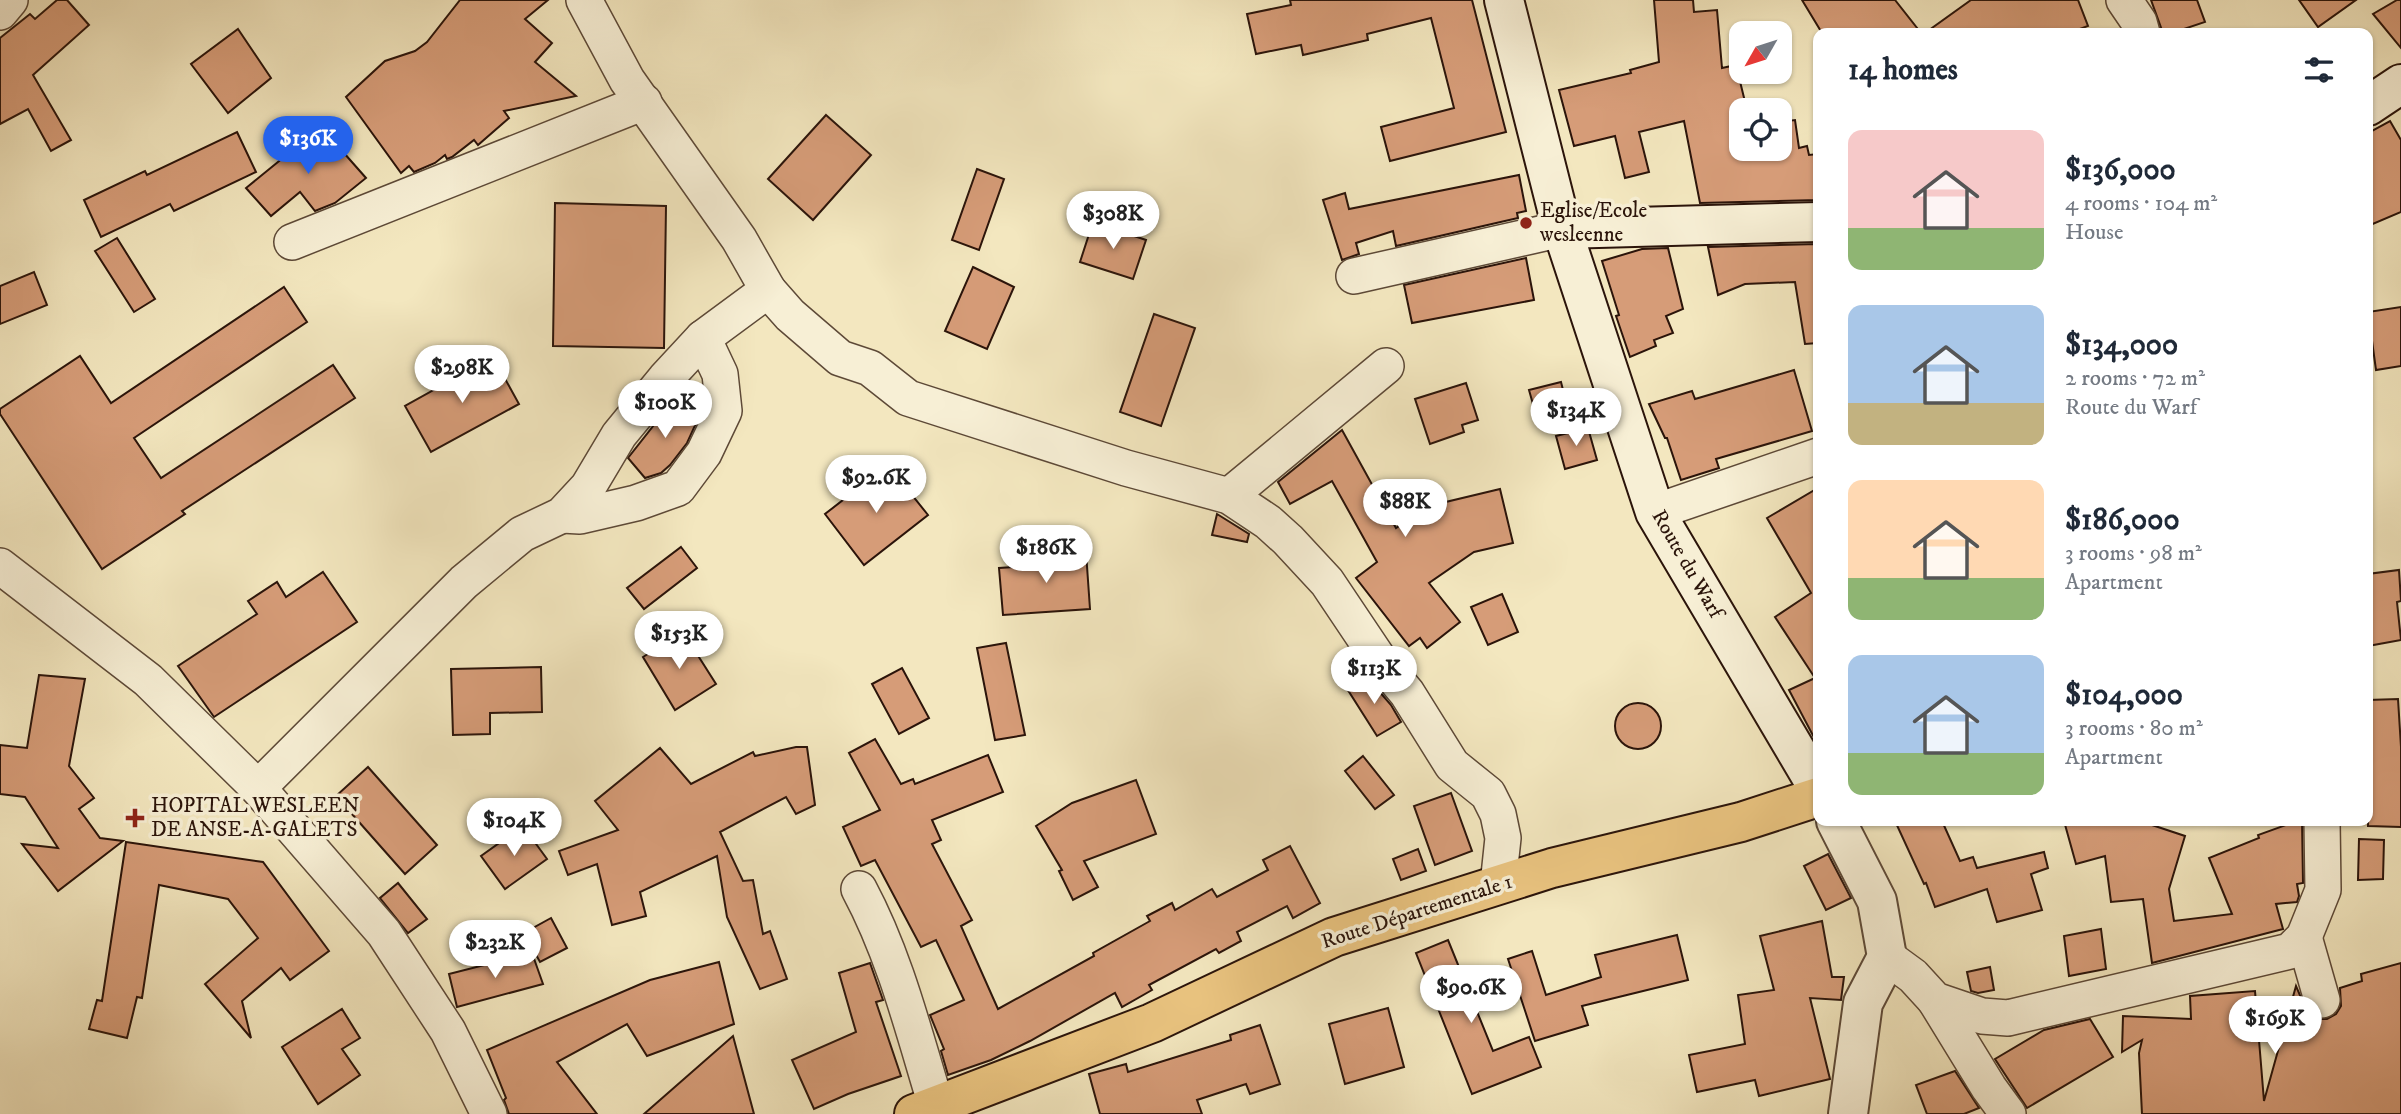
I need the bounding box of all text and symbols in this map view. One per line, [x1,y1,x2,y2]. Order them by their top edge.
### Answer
north arrow [1729,21,1792,84]
map controls [1729,21,1792,161]
icon: filters [2300,51,2338,89]
text: 14 homes [1848,52,1958,89]
button: locate [1729,98,1792,161]
pin: $136K [259,116,357,176]
text: $136K [279,124,337,153]
text: $136,000 [2065,152,2176,189]
icon: home [1904,158,1988,242]
text: 4 rooms · 104 m² [2065,189,2217,218]
pin: $308K [1064,191,1162,251]
place label: Eglise/Ecole wesleenne [1539,198,1648,248]
text: $308K [1082,199,1144,228]
marker: Eglise/Ecole wesleenne [1518,215,1534,231]
text: House [2065,218,2123,247]
text: $134,000 [2065,327,2178,364]
icon: home [1904,333,1988,417]
pin: $298K [413,346,511,405]
text: $298K [431,353,494,382]
text: 2 rooms · 72 m² [2065,364,2205,393]
pin: $100K [616,380,714,440]
text: $100K [634,388,696,417]
pin: $134K [1527,388,1625,448]
text: Route du Warf [2065,393,2197,422]
text: $134K [1547,396,1605,425]
pin: $92.6K [819,456,933,515]
text: $92.6K [841,463,911,492]
pin: $88K [1364,480,1446,539]
text: $88K [1379,487,1431,516]
text: $186,000 [2065,502,2180,539]
street label: Route du Warf [1646,505,1730,626]
icon: home [1904,508,1988,592]
pin: $186K [997,526,1095,585]
text: $186K [1016,533,1076,562]
text: 3 rooms · 98 m² [2065,539,2202,568]
text: Apartment [2065,568,2163,597]
pin: $153K [630,612,728,671]
text: $153K [650,619,708,648]
pin: $113K [1325,646,1423,706]
text: $113K [1347,654,1401,683]
text: $104,000 [2065,677,2183,714]
icon: home [1904,683,1988,767]
text: 3 rooms · 80 m² [2065,714,2203,743]
text: Apartment [2065,743,2163,772]
place label: HOPITAL WESLEEN DE ANSE-A-GALETS [151,793,359,843]
pin: $104K [465,798,563,858]
text: $104K [483,806,545,835]
marker: HOPITAL WESLEEN DE ANSE-A-GALETS [125,808,145,828]
street label: Route Départementale 1 [1318,869,1516,955]
pin: $232K [446,920,544,980]
text: $232K [465,928,525,957]
pin: $90.6K [1414,965,1528,1025]
text: $90.6K [1436,973,1506,1002]
pin: $169K [2226,996,2324,1056]
text: $169K [2245,1004,2305,1033]

